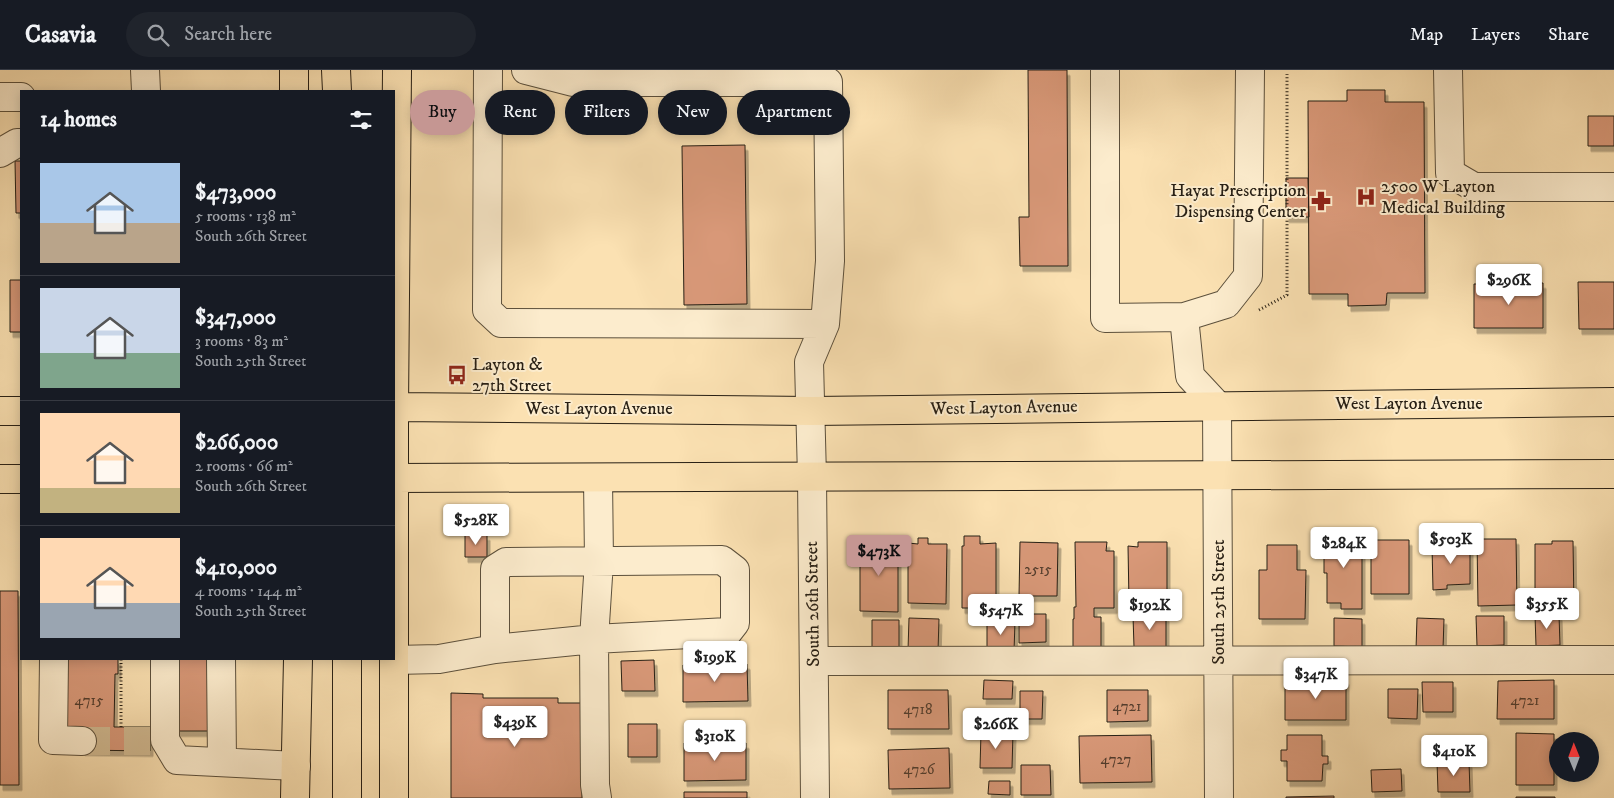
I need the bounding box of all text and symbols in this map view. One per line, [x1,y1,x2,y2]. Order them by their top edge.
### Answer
search box [126,12,476,57]
text: Casavia [25,20,96,50]
icon: search [144,21,172,49]
text: Search here [184,23,272,46]
text: Map [1410,24,1443,46]
text: Layers [1471,24,1520,46]
text: Share [1548,24,1589,46]
chip: Buy [410,90,475,135]
chip: Rent [485,90,555,135]
chip: Filters [565,90,648,135]
chip: New [658,90,727,135]
chip: Apartment [737,90,850,135]
icon: filters [347,106,375,134]
text: 14 homes [40,107,117,133]
place label: 2500 W Layton Medical Building [1381,176,1505,219]
text: $473,000 [195,180,276,206]
place label: Hayat Prescription Dispensing Center [1170,180,1307,223]
icon: home [80,183,140,243]
hospital icon: 2500 W Layton Medical Building [1355,186,1377,208]
pharmacy icon: Hayat Prescription Dispensing Center [1310,190,1332,212]
text: 5 rooms · 138 m² [195,206,296,226]
text: South 26th Street [195,226,307,246]
pin: $296K [1474,264,1544,306]
text: $296K [1487,270,1531,290]
text: $347,000 [195,305,276,331]
icon: home [80,308,140,368]
text: 3 rooms · 83 m² [195,331,288,351]
text: South 25th Street [195,351,306,371]
place label: Layton & 27th Street [472,354,552,397]
bus stop icon: Layton & 27th Street [446,364,468,386]
street label: West Layton Avenue [1334,393,1483,415]
street label: West Layton Avenue [929,396,1078,420]
street label: West Layton Avenue [524,398,673,420]
text: $266,000 [195,430,278,456]
icon: home [80,433,140,493]
text: 2 rooms · 66 m² [195,456,293,476]
text: South 26th Street [195,476,307,496]
pin: $528K [441,504,511,546]
text: $528K [454,510,498,530]
pin: $503K [1416,522,1486,565]
pin: $284K [1309,526,1379,569]
text: $503K [1430,529,1472,549]
text: $284K [1321,533,1367,553]
pin: $473K [844,534,914,577]
street label: South 25th Street [1208,539,1230,665]
street label: South 26th Street [801,541,825,667]
text: $473K [857,541,901,561]
text: $410,000 [195,555,277,581]
icon: home [80,558,140,618]
house number: 2515 [1024,560,1052,579]
text: 4 rooms · 144 m² [195,581,302,601]
pin: $192K [1115,588,1185,631]
pin: $355K [1512,588,1582,630]
pin: $547K [966,594,1036,636]
text: $355K [1526,594,1568,614]
text: $192K [1129,595,1171,615]
text: $547K [979,600,1023,620]
text: South 25th Street [195,601,306,621]
pin: $199K [680,640,750,683]
text: $199K [694,647,736,667]
pin: $347K [1281,658,1351,700]
text: $347K [1294,664,1338,684]
house number: 4715 [75,691,104,710]
house number: 4721 [1511,691,1539,710]
house number: 4721 [1113,697,1141,716]
house number: 4718 [903,700,933,719]
pin: $439K [480,706,550,748]
pin: $266K [961,708,1031,750]
text: $439K [493,712,537,732]
text: $266K [974,714,1018,734]
pin: $310K [680,720,750,762]
text: $310K [695,726,735,746]
north arrow [1549,732,1599,782]
map controls [1549,732,1599,782]
pin: $410K [1419,734,1489,777]
text: $410K [1432,741,1476,761]
house number: 4727 [1101,750,1132,769]
house number: 4726 [903,760,936,779]

